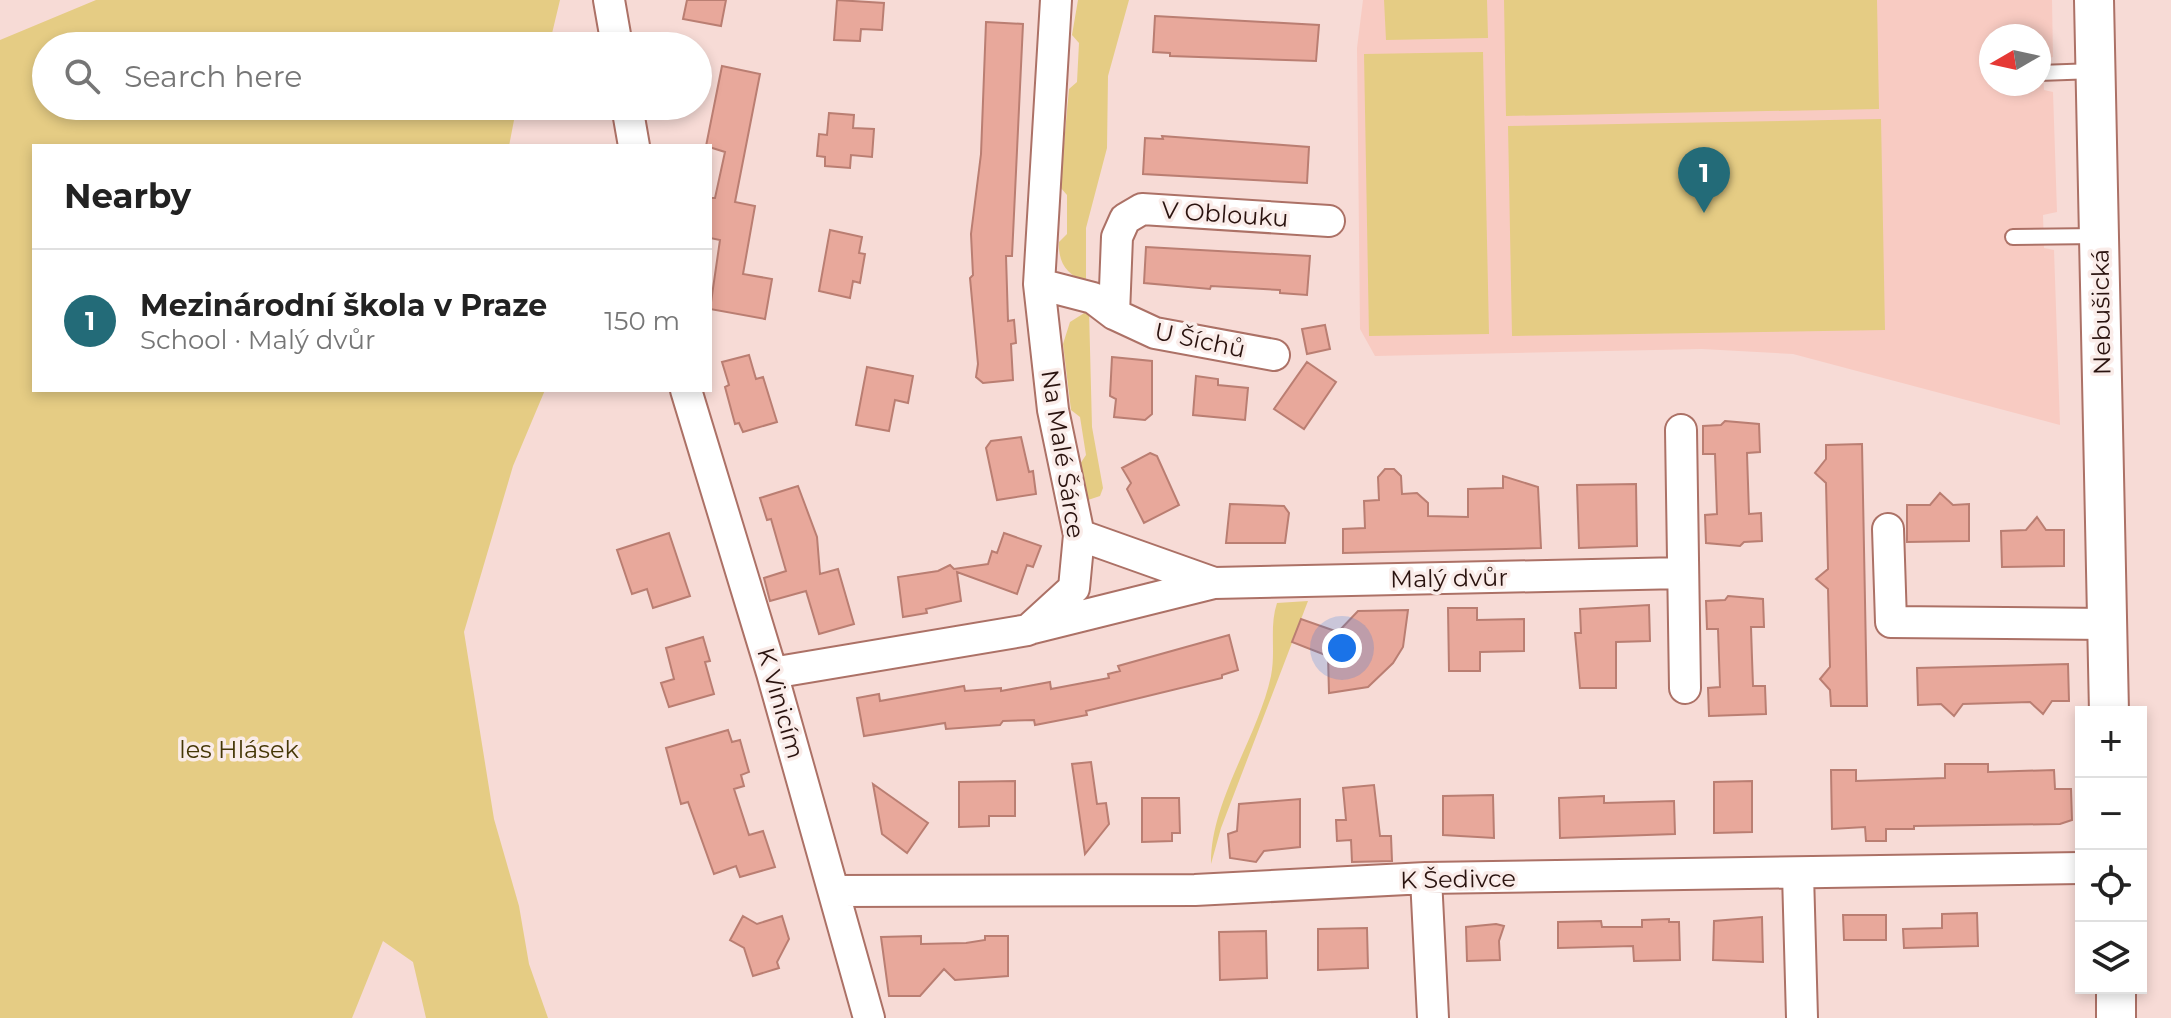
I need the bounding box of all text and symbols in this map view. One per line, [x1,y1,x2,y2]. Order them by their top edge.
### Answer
north arrow [1979,24,2051,96]
search box [32,32,712,120]
icon: search [60,54,104,98]
text: Search here [124,58,302,95]
pin: 1 [1678,147,1730,213]
text: Nearby [64,175,191,217]
street label: V Oblouku [1160,195,1290,233]
street label: Nebušická [2085,249,2117,375]
text: Mezinárodní škola v Praze [140,287,547,324]
text: 1 [85,305,95,337]
text: 150 m [604,305,680,337]
street label: U Šíchů [1152,316,1248,364]
text: School · Malý dvůr [140,324,375,356]
street label: Na Malé Šárce [1035,368,1091,540]
street label: Malý dvůr [1390,562,1508,594]
your location [1322,628,1362,668]
street label: K Vinicím [751,644,811,762]
map controls [2075,706,2147,994]
button: + [2075,706,2147,778]
park label: les Hlásek [179,735,299,764]
button: − [2075,778,2147,850]
button: locate [2075,850,2147,922]
street label: K Šedivce [1400,863,1516,895]
button: layers [2075,922,2147,994]

